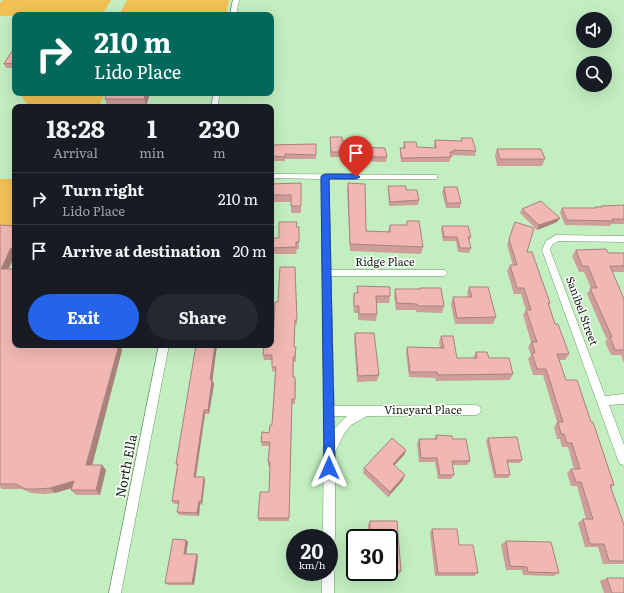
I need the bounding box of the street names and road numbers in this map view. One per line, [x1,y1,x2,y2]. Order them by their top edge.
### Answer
street label: Ridge Place [355,253,415,269]
street label: Sanibel Street [563,274,603,348]
street label: Vineyard Place [384,401,462,417]
street label: North Ella [110,433,141,499]

